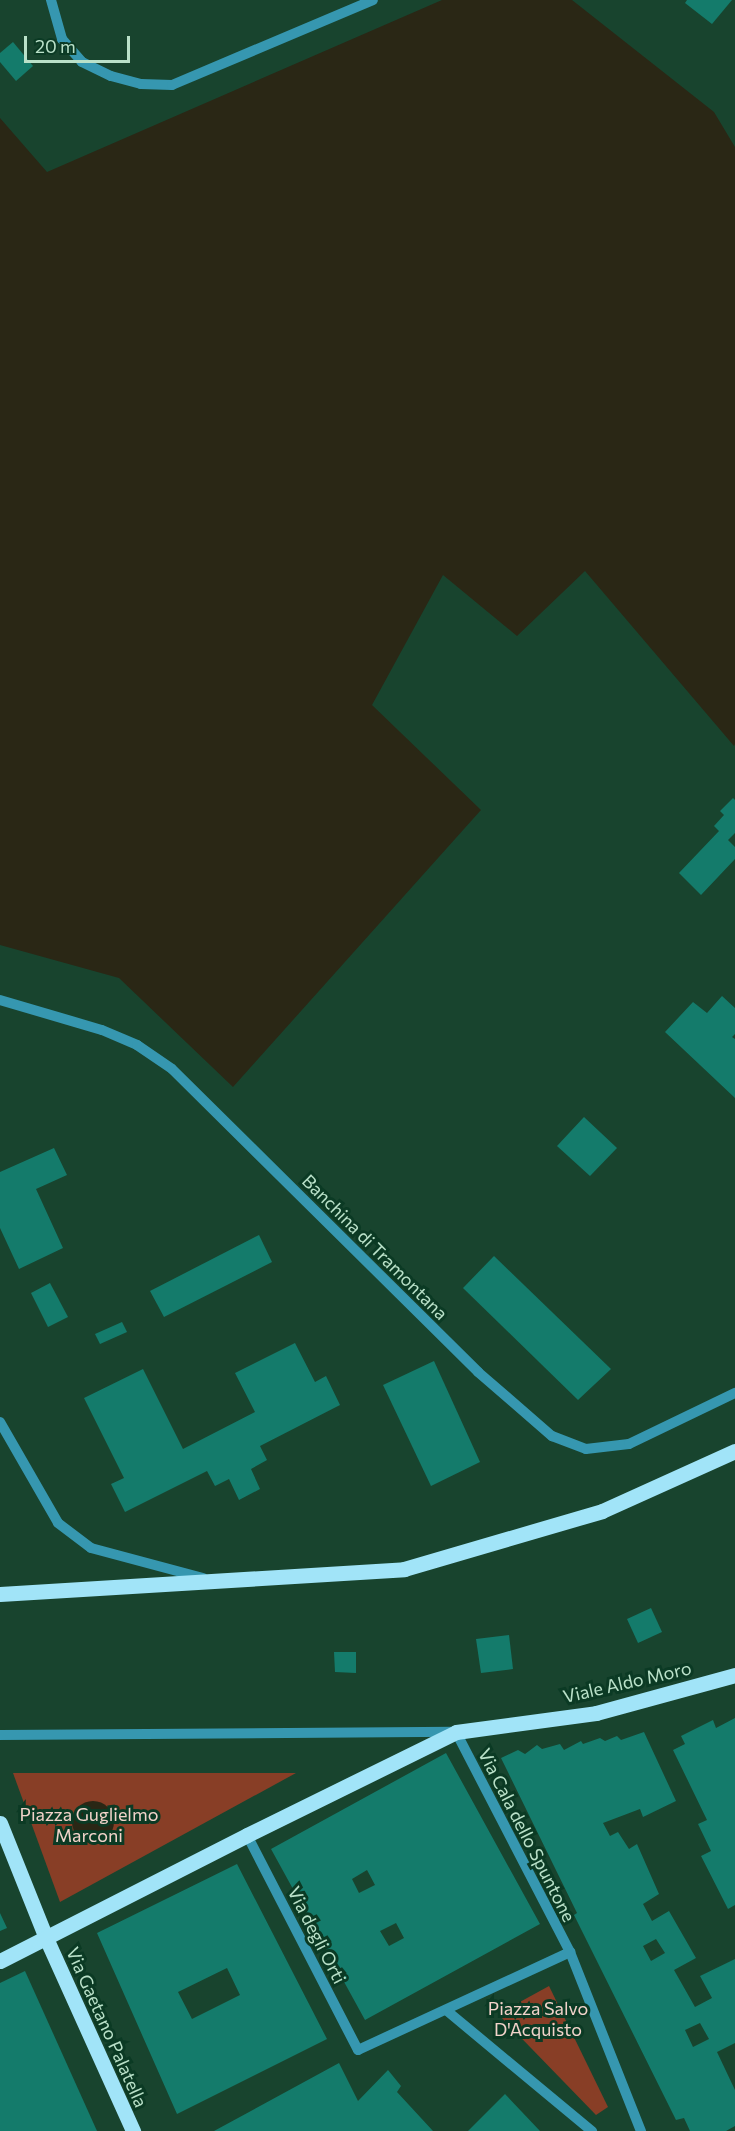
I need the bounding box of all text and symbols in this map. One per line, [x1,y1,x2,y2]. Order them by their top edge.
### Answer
scale bar [27,24,134,62]
text: 20 m [35,35,76,57]
street label: Banchina di Tramontana [298,1170,452,1324]
street label: Viale Aldo Moro [561,1657,693,1707]
street label: Via Cala dello Spuntone [474,1745,580,1925]
park label: Piazza Guglielmo Marconi [20,1804,158,1846]
street label: Via degli Orti [283,1883,351,1987]
street label: Via Gaetano Palatella [62,1944,152,2110]
park label: Piazza Salvo D'Acquisto [488,1998,588,2040]

